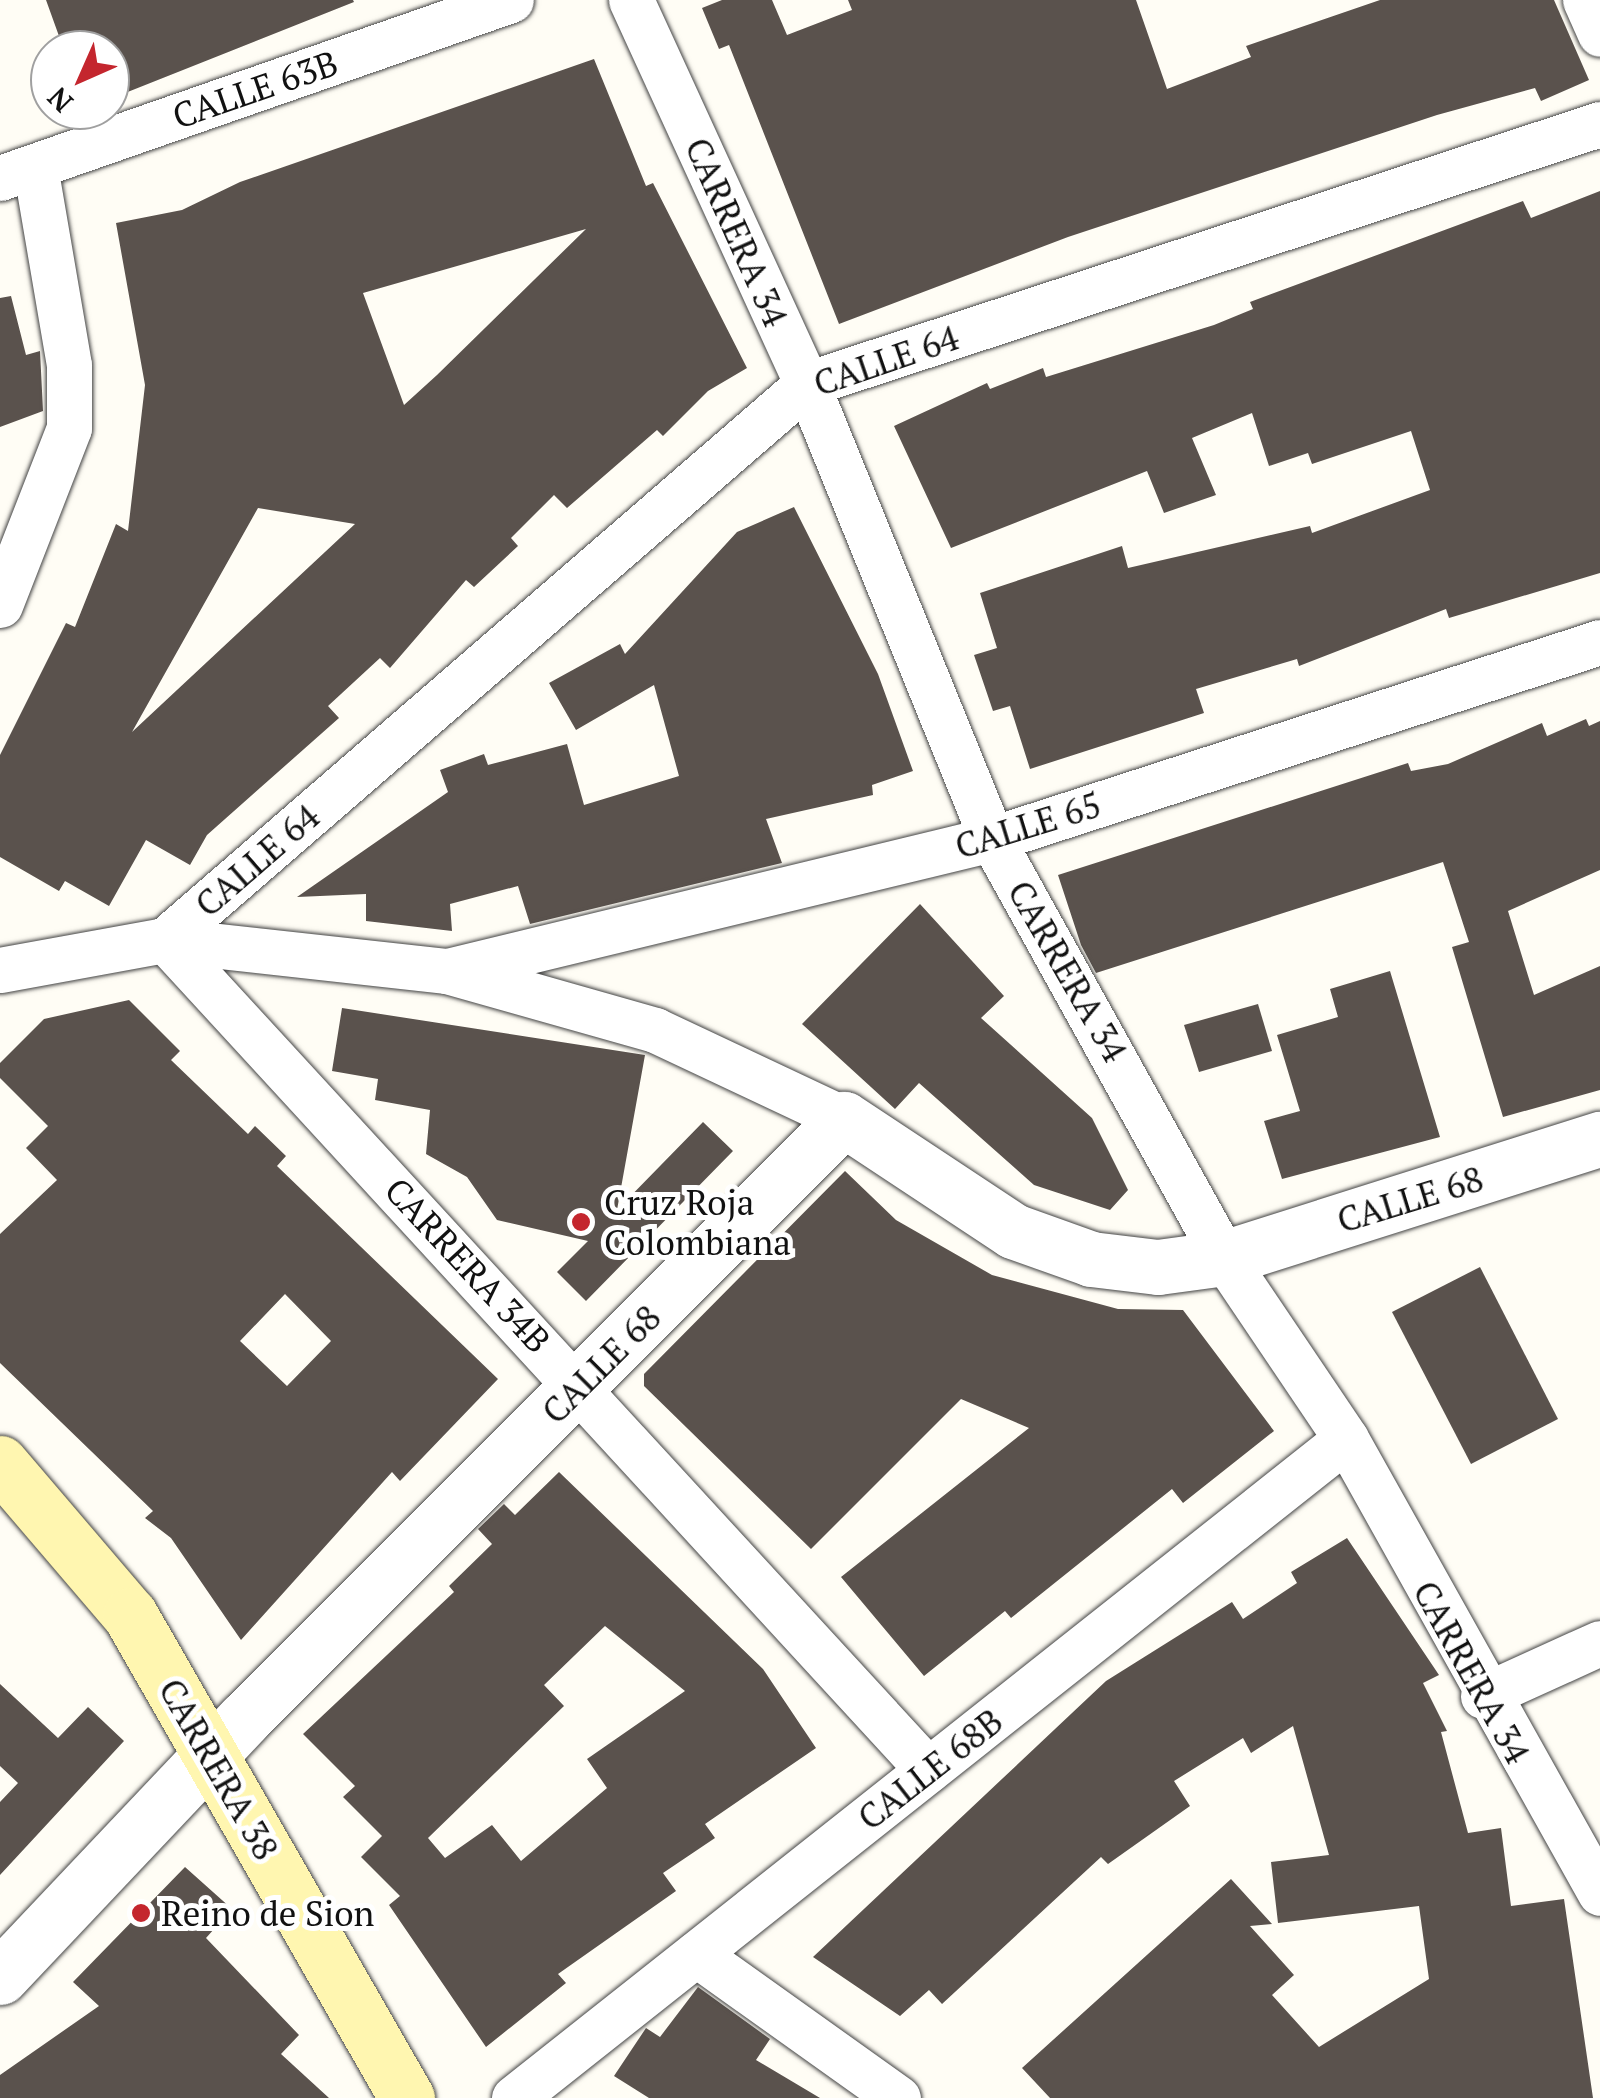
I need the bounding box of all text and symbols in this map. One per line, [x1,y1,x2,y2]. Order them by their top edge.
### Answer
north arrow [30,30,130,130]
street label: CALLE 63B [167,41,343,137]
text: N [39,80,80,121]
street label: CARRERA 34 [677,131,797,333]
street label: CALLE 64 [808,316,964,404]
street label: CALLE 65 [950,783,1106,867]
street label: CALLE 64 [187,795,327,925]
street label: CARRERA 34 [999,873,1137,1069]
street label: CALLE 68 [1332,1157,1488,1241]
street label: CARRERA 34B [376,1169,560,1361]
place label: Cruz Roja Colombiana [604,1181,791,1263]
marker: Cruz Roja Colombiana [568,1209,594,1235]
street label: CALLE 68 [533,1296,669,1432]
street label: CARRERA 34 [1405,1573,1539,1771]
street label: CARRERA 38 [150,1671,288,1867]
street label: CALLE 68B [849,1700,1011,1838]
place label: Reino de Sion [161,1892,374,1934]
marker: Reino de Sion [130,1902,152,1924]

